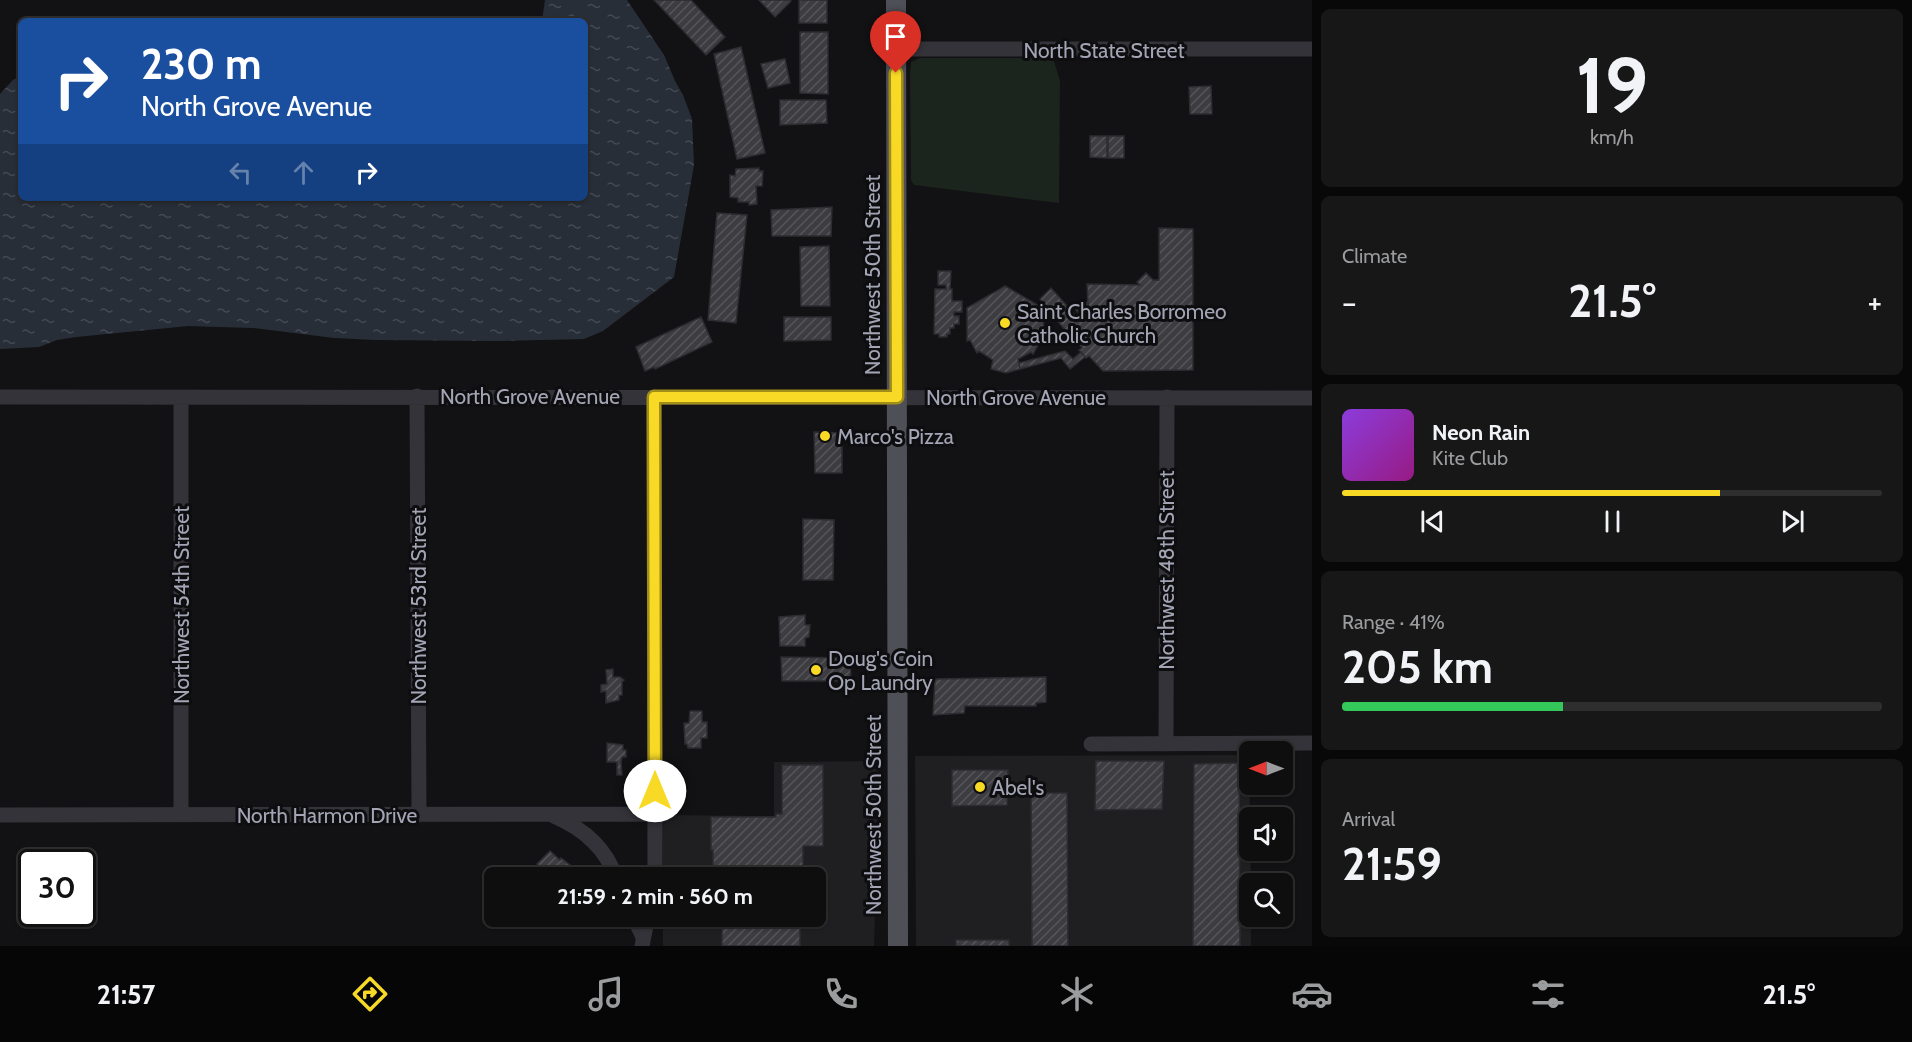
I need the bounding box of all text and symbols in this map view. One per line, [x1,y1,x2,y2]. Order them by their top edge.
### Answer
pin [870,11,921,73]
icon: arrive [879,20,912,53]
text: 230 m [141,38,261,90]
street label: North State Street [1023,38,1185,63]
text: 19 [1576,38,1648,133]
icon: right [42,42,120,120]
text: North Grove Avenue [141,90,372,123]
text: km/h [1590,125,1634,149]
icon: left [224,156,257,189]
icon: ahead [287,156,320,189]
icon: right [350,156,383,189]
street label: Northwest 50th Street [860,175,885,375]
text: Climate [1342,244,1407,268]
text: 21.5° [1568,274,1656,328]
text: − [1342,282,1357,322]
text: + [1867,282,1882,322]
place label: Saint Charles Borromeo Catholic Church [1017,299,1227,348]
marker: Saint Charles Borromeo Catholic Church [998,316,1012,330]
street label: North Grove Avenue [440,384,620,409]
street label: North Grove Avenue [926,385,1106,410]
text: Neon Rain [1432,419,1530,446]
place label: Marco's Pizza [837,424,954,449]
marker: Marco's Pizza [818,429,832,443]
text: Kite Club [1432,446,1508,470]
street label: Northwest 48th Street [1154,470,1179,670]
icon: previous [1416,505,1449,538]
icon: pause [1596,505,1629,538]
icon: next [1776,505,1809,538]
street label: Northwest 54th Street [169,506,194,704]
street label: Northwest 53rd Street [406,508,431,704]
text: Range · 41% [1342,610,1445,634]
text: 205 km [1342,640,1493,694]
place label: Doug's Coin Op Laundry [828,646,933,695]
marker: Doug's Coin Op Laundry [809,663,823,677]
street label: Northwest 50th Street [861,715,886,915]
north arrow [1239,741,1293,795]
map controls [1239,741,1293,927]
position arrow [623,759,687,823]
place label: Abel's [992,775,1044,800]
marker: Abel's [973,780,987,794]
street label: North Harmon Drive [237,803,418,828]
button: sound [1239,807,1293,861]
text: Arrival [1342,807,1395,831]
text: 21:59 [1342,837,1442,891]
speed limit sign: 30 [18,849,96,927]
button: search [1239,873,1293,927]
text: 21:59 · 2 min · 560 m [557,883,753,910]
icon: directions [349,973,391,1015]
icon: music [585,973,627,1015]
icon: phone [820,973,862,1015]
icon: climate [1056,973,1098,1015]
icon: car [1291,973,1333,1015]
icon: filters [1527,973,1569,1015]
text: 21:57 [97,978,155,1011]
text: 21.5° [1763,978,1815,1011]

